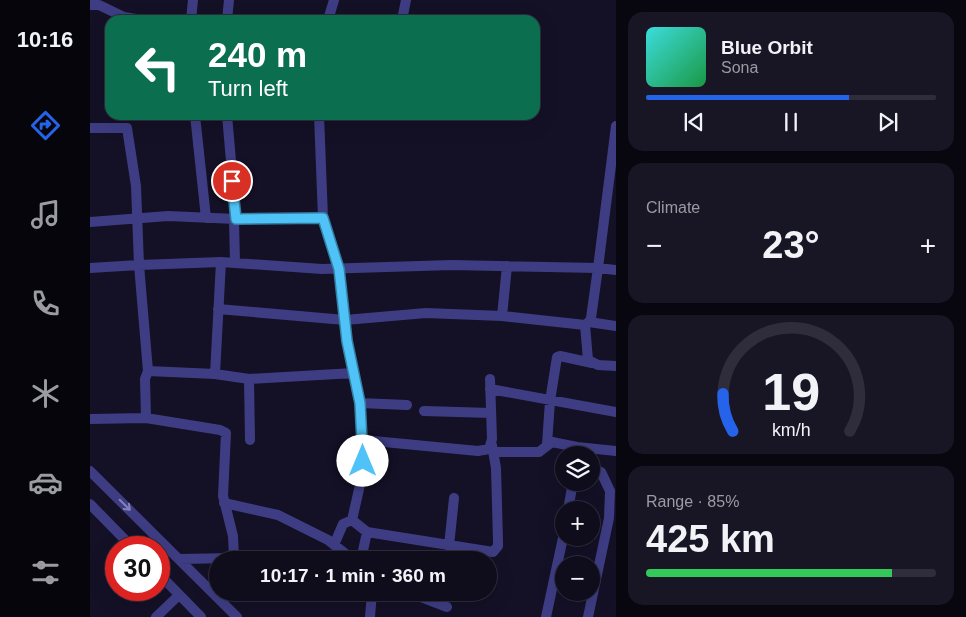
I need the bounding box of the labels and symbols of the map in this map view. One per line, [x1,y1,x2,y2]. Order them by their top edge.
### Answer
pin [211,160,253,202]
position arrow [336,434,388,486]
one-way arrow [118,499,130,511]
speed limit sign: 30 [105,536,170,601]

